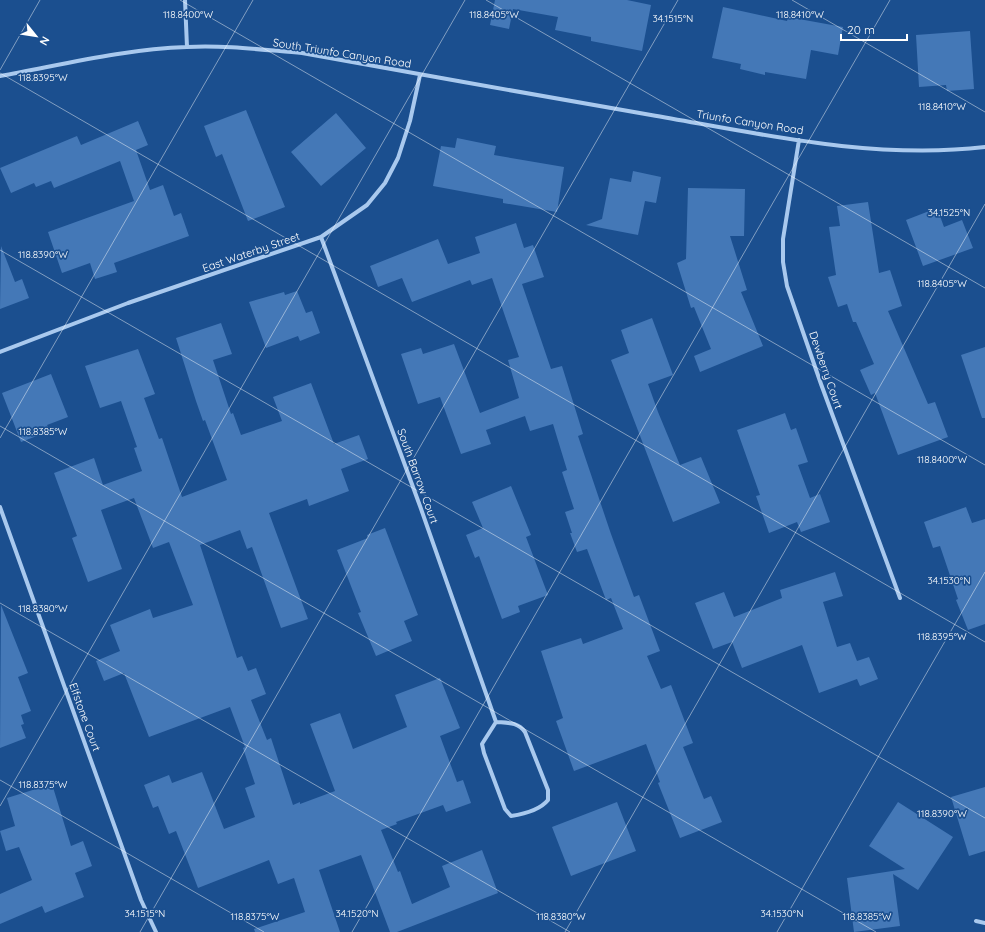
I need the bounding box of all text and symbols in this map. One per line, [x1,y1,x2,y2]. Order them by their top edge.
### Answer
text: 118.8400°W [163,8,213,21]
text: 118.8405°W [469,8,519,21]
text: 118.8410°W [776,8,824,21]
text: 34.1515°N [653,12,693,25]
north arrow [16,16,56,56]
scale bar [841,16,907,42]
text: 20 m [847,22,875,37]
text: N [37,34,53,48]
street label: South Triunfo Canyon Road [272,35,412,71]
text: 118.8395°W [18,71,68,84]
text: 118.8410°W [918,100,966,113]
street label: Triunfo Canyon Road [696,107,804,137]
text: 34.1525°N [928,206,970,219]
street label: East Waterby Street [200,229,302,275]
text: 118.8390°W [18,248,68,261]
text: 118.8405°W [917,277,967,290]
street label: Dewberry Court [806,329,846,411]
text: 118.8385°W [18,425,68,438]
street label: South Barrow Court [394,427,442,526]
text: 118.8400°W [917,453,967,466]
text: 34.1530°N [928,574,970,587]
text: 118.8380°W [18,602,68,615]
text: 118.8395°W [917,630,967,643]
street label: Elfstone Court [66,681,104,753]
text: 118.8375°W [19,778,68,791]
text: 118.8390°W [917,807,967,820]
text: 34.1515°N [125,907,165,920]
text: 34.1520°N [335,907,379,920]
text: 34.1530°N [761,907,803,920]
text: 118.8375°W [231,910,280,923]
text: 118.8380°W [536,910,586,923]
text: 118.8385°W [842,910,892,923]

